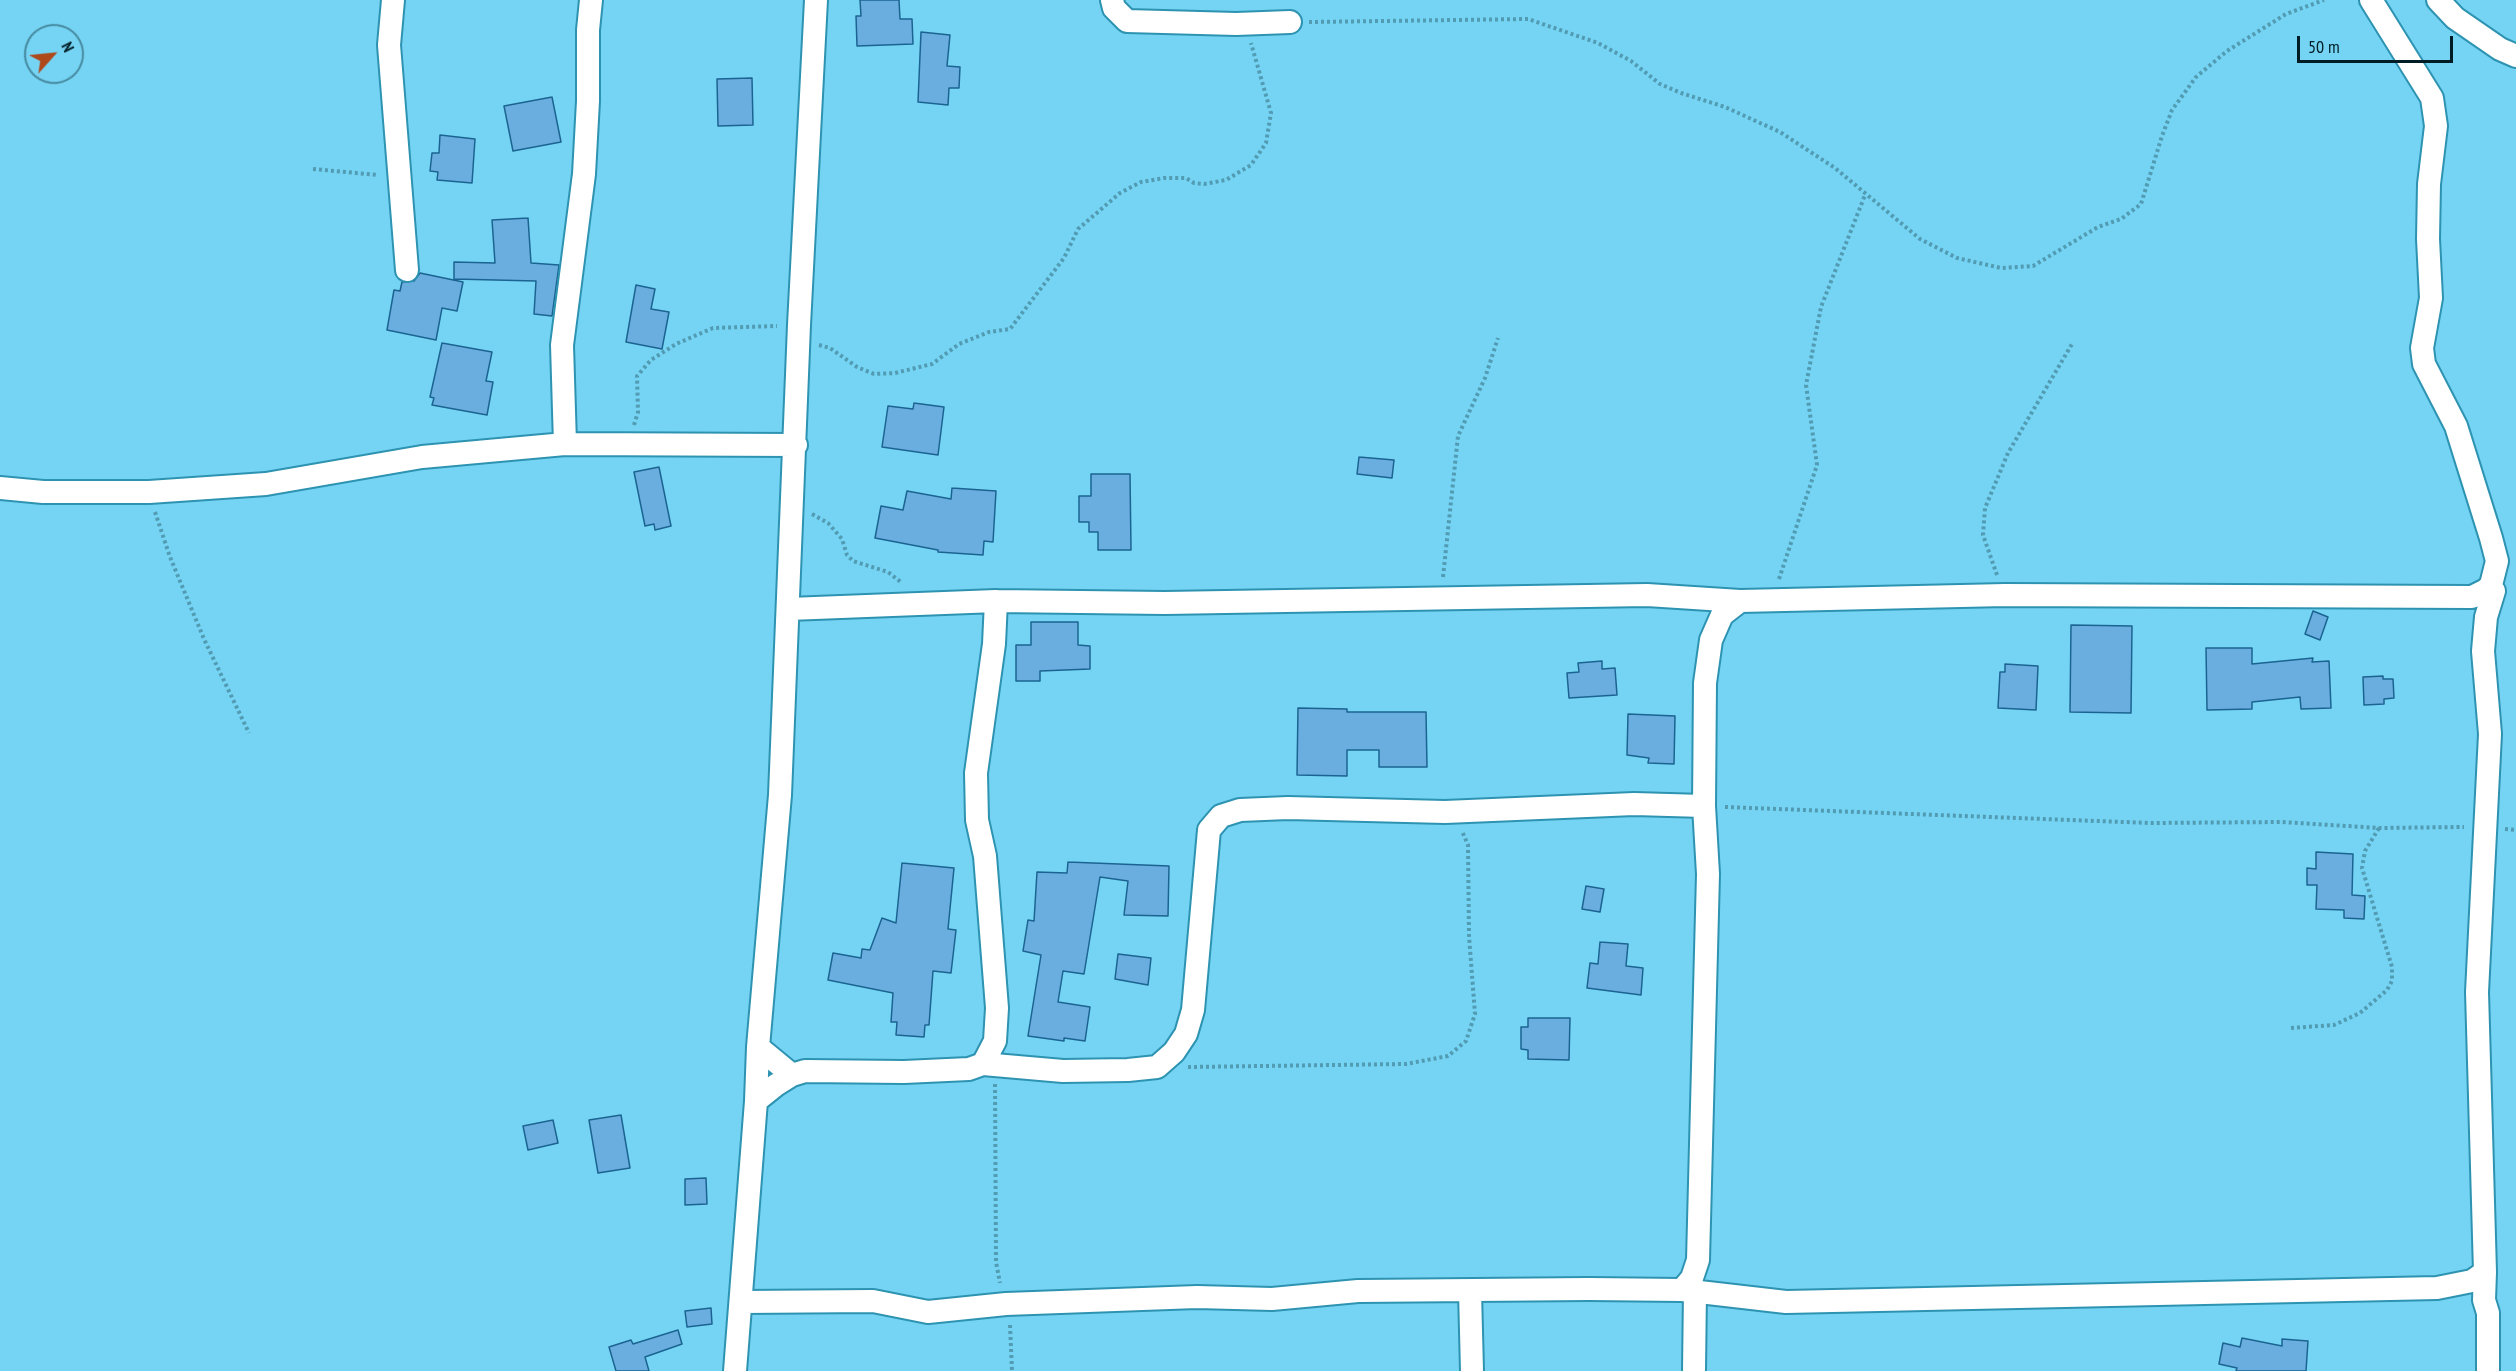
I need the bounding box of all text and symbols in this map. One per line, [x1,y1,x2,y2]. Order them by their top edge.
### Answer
north arrow [24,24,84,84]
scale bar [2300,24,2456,62]
text: 50 m [2308,35,2340,58]
text: N [57,38,79,55]

